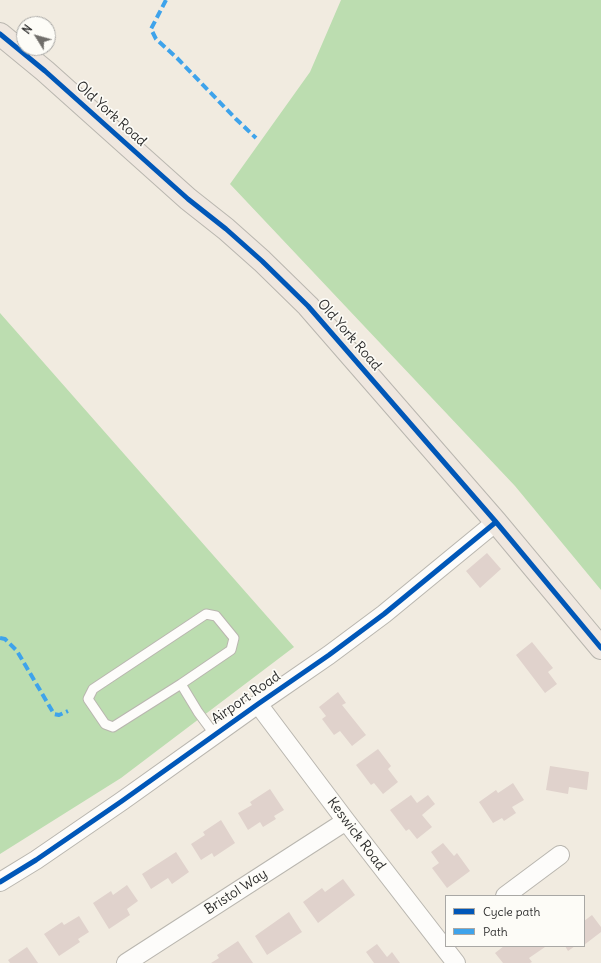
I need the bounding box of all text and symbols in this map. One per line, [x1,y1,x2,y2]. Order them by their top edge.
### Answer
north arrow [16,16,56,56]
text: N [19,22,35,37]
street label: Old York Road [72,78,150,150]
street label: Old York Road [313,296,385,374]
street label: Airport Road [208,668,284,728]
street label: Keswick Road [323,794,389,874]
street label: Bristol Way [201,865,271,919]
legend [445,895,585,947]
text: Cycle path [483,904,540,919]
text: Path [483,924,508,939]

